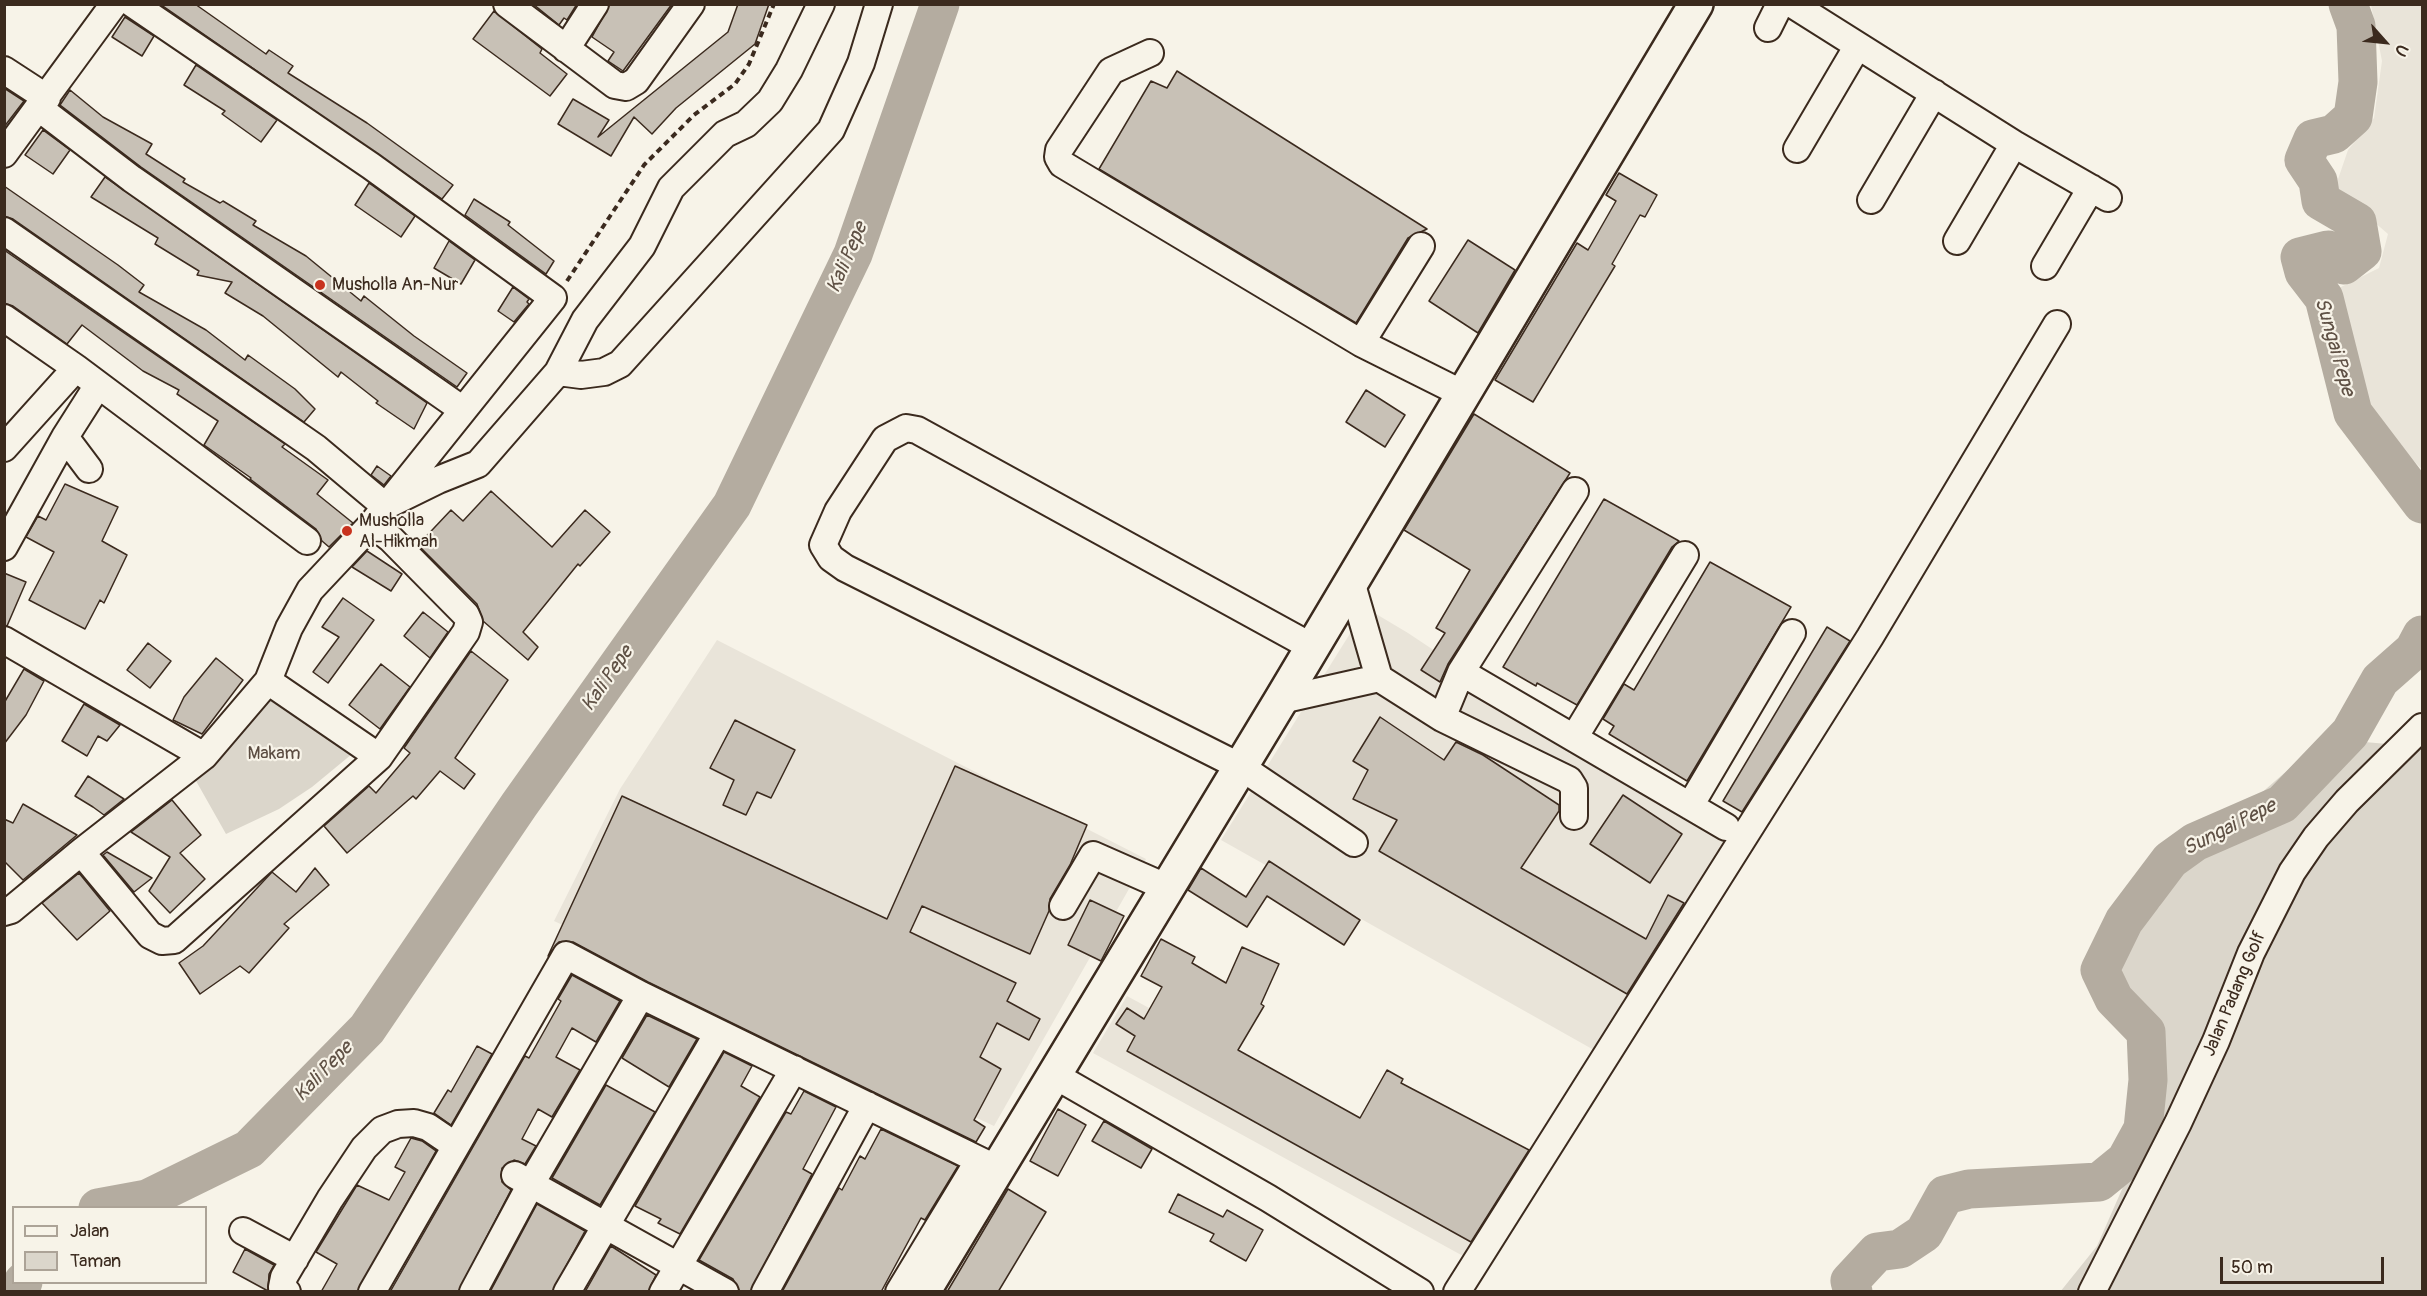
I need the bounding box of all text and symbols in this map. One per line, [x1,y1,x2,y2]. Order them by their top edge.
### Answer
north arrow [2355,12,2415,72]
text: U [2390,41,2412,59]
water label: Kali Pepe [822,219,874,297]
place label: Musholla An-Nur [332,274,458,296]
marker: Musholla An-Nur [313,278,327,292]
water label: Sungai Pepe [2309,295,2359,399]
place label: Musholla Al-Hikmah [359,510,438,552]
marker: Musholla Al-Hikmah [340,524,354,538]
water label: Kali Pepe [577,642,639,716]
park label: Makam [247,743,301,765]
water label: Sungai Pepe [2180,794,2280,862]
street label: Jalan Padang Golf [2199,928,2271,1060]
water label: Kali Pepe [290,1037,358,1107]
legend [12,1206,207,1284]
text: Jalan [70,1220,109,1243]
scale bar [2223,1245,2386,1283]
text: Taman [70,1250,121,1273]
text: 50 m [2231,1256,2273,1279]

